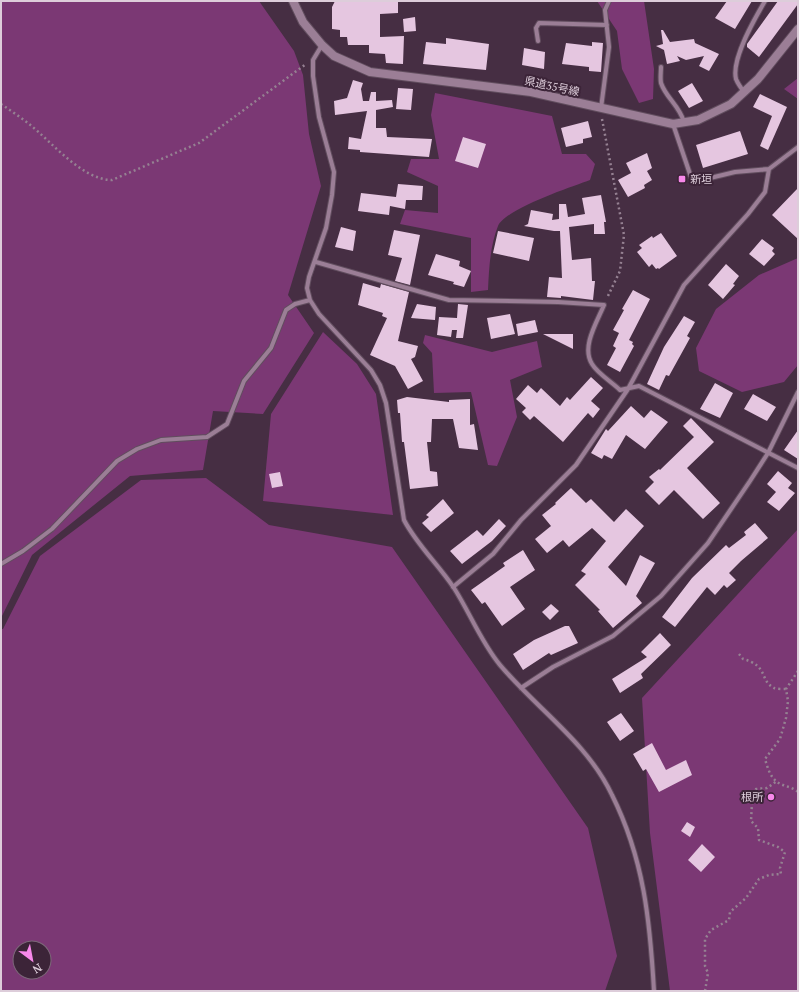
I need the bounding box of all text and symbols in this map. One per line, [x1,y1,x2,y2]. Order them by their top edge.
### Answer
street label: 県道35号線 [523,73,581,99]
place label: 新垣 [690,172,712,186]
marker: 新垣 [677,174,687,184]
place label: 根所 [741,790,764,804]
marker: 根所 [766,792,776,802]
north arrow [12,940,52,980]
text: N [29,960,45,977]

